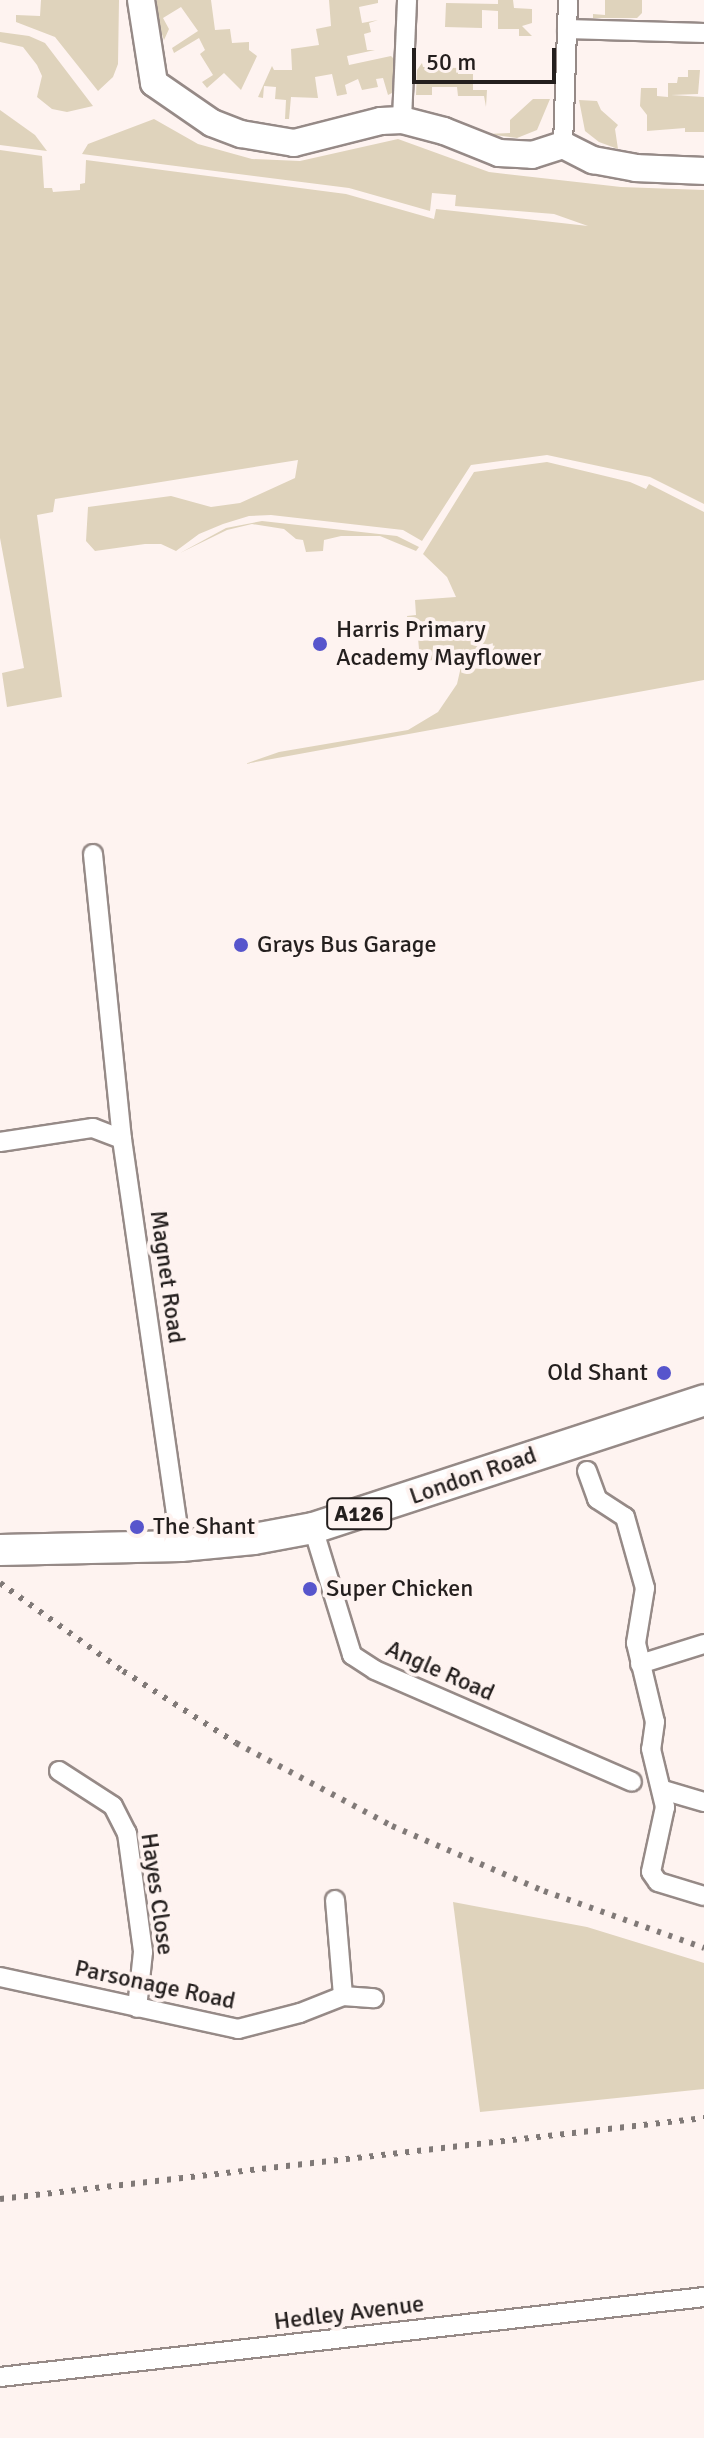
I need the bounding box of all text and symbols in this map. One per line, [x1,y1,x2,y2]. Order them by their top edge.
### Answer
scale bar [416,32,560,82]
text: 50 m [426,47,476,77]
place label: Harris Primary Academy Mayflower [336,616,541,672]
marker: Harris Primary Academy Mayflower [311,635,329,653]
place label: Grays Bus Garage [257,931,436,959]
marker: Grays Bus Garage [232,936,250,954]
street label: Magnet Road [143,1209,191,1345]
place label: Old Shant [547,1359,648,1387]
marker: Old Shant [655,1364,673,1382]
street label: London Road [406,1441,540,1511]
road number: A126 [325,1496,393,1532]
place label: The Shant [153,1513,255,1541]
marker: The Shant [128,1518,146,1536]
place label: Super Chicken [326,1575,473,1603]
marker: Super Chicken [301,1580,319,1598]
street label: Angle Road [381,1634,499,1708]
street label: Hayes Close [134,1831,180,1957]
street label: Parsonage Road [72,1954,238,2016]
street label: Hedley Avenue [272,2290,426,2336]

